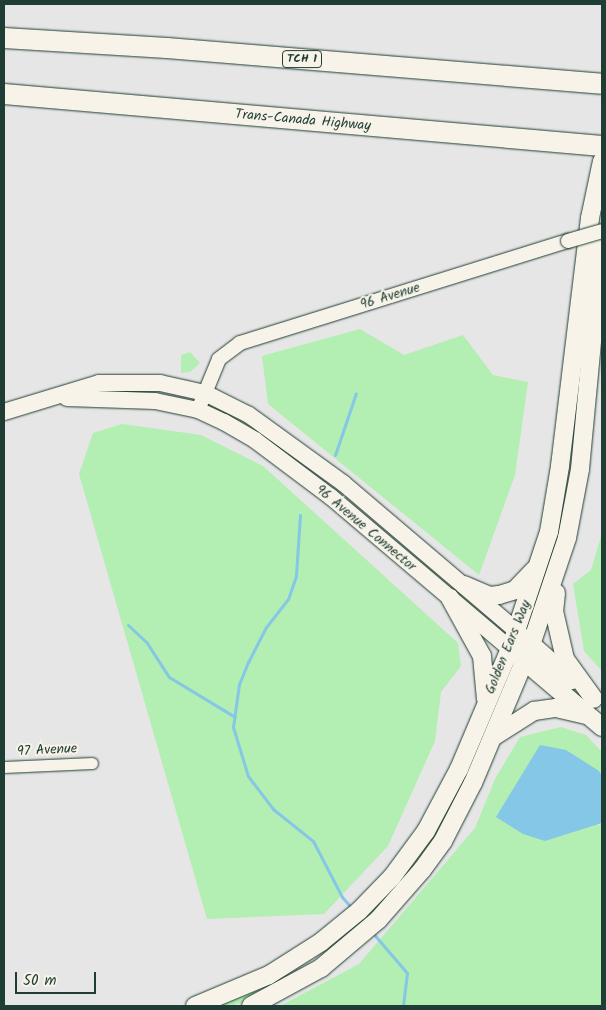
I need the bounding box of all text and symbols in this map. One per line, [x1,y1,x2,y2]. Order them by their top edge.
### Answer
road number: TCH 1 [282,50,322,68]
street label: Trans-Canada Highway [234,106,372,134]
street label: 96 Avenue [358,279,422,313]
street label: 96 Avenue Connector [312,481,420,575]
street label: Golden Ears Way [482,598,534,696]
street label: 97 Avenue [17,740,77,760]
scale bar [18,962,99,994]
text: 50 m [23,969,57,993]

